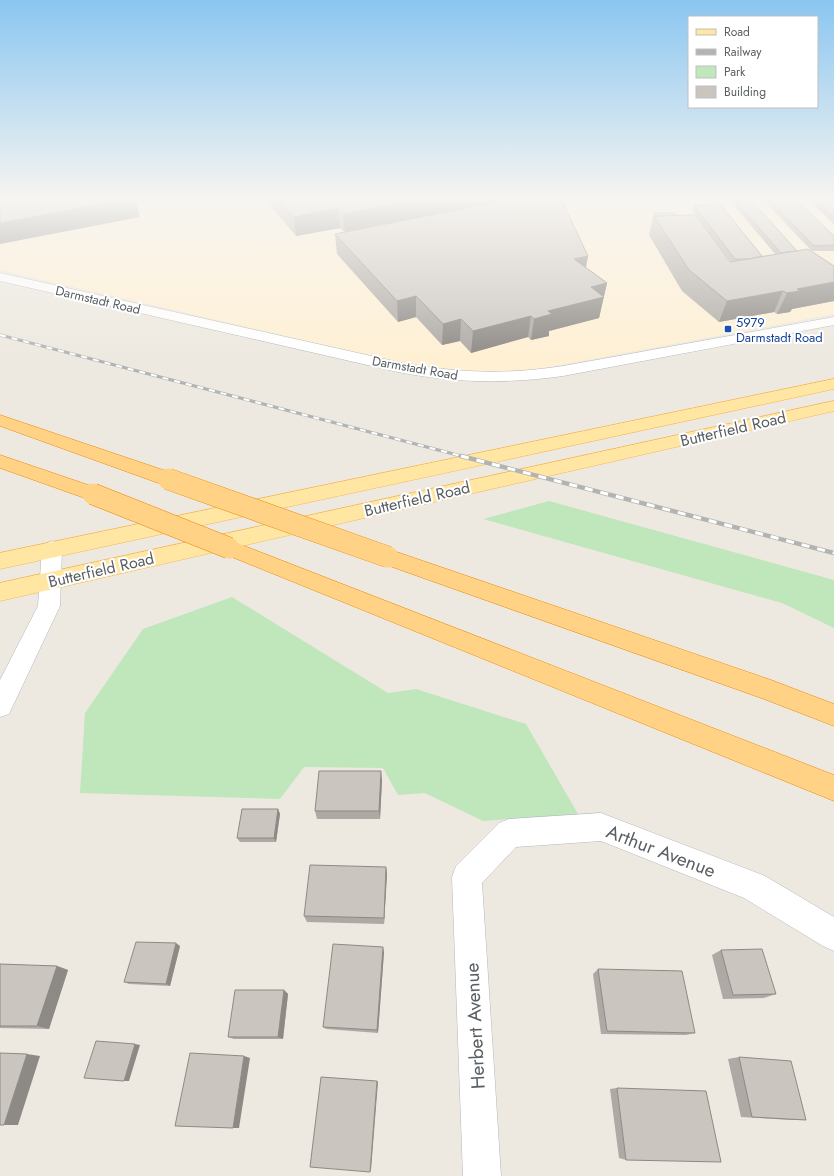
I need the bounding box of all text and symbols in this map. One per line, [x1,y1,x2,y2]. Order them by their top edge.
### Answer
legend [688,16,818,108]
text: Road [724,23,750,41]
text: Railway [724,43,762,61]
text: Park [724,63,746,81]
text: Building [724,83,766,101]
street label: Darmstadt Road [54,281,142,319]
place label: 5979 Darmstadt Road [736,313,823,347]
marker: 5979 Darmstadt Road [723,324,733,334]
street label: Darmstadt Road [371,351,459,385]
street label: Butterfield Road [678,406,788,452]
street label: Butterfield Road [362,476,472,522]
street label: Butterfield Road [46,547,156,593]
street label: Arthur Avenue [602,818,720,884]
street label: Herbert Avenue [458,962,492,1090]

